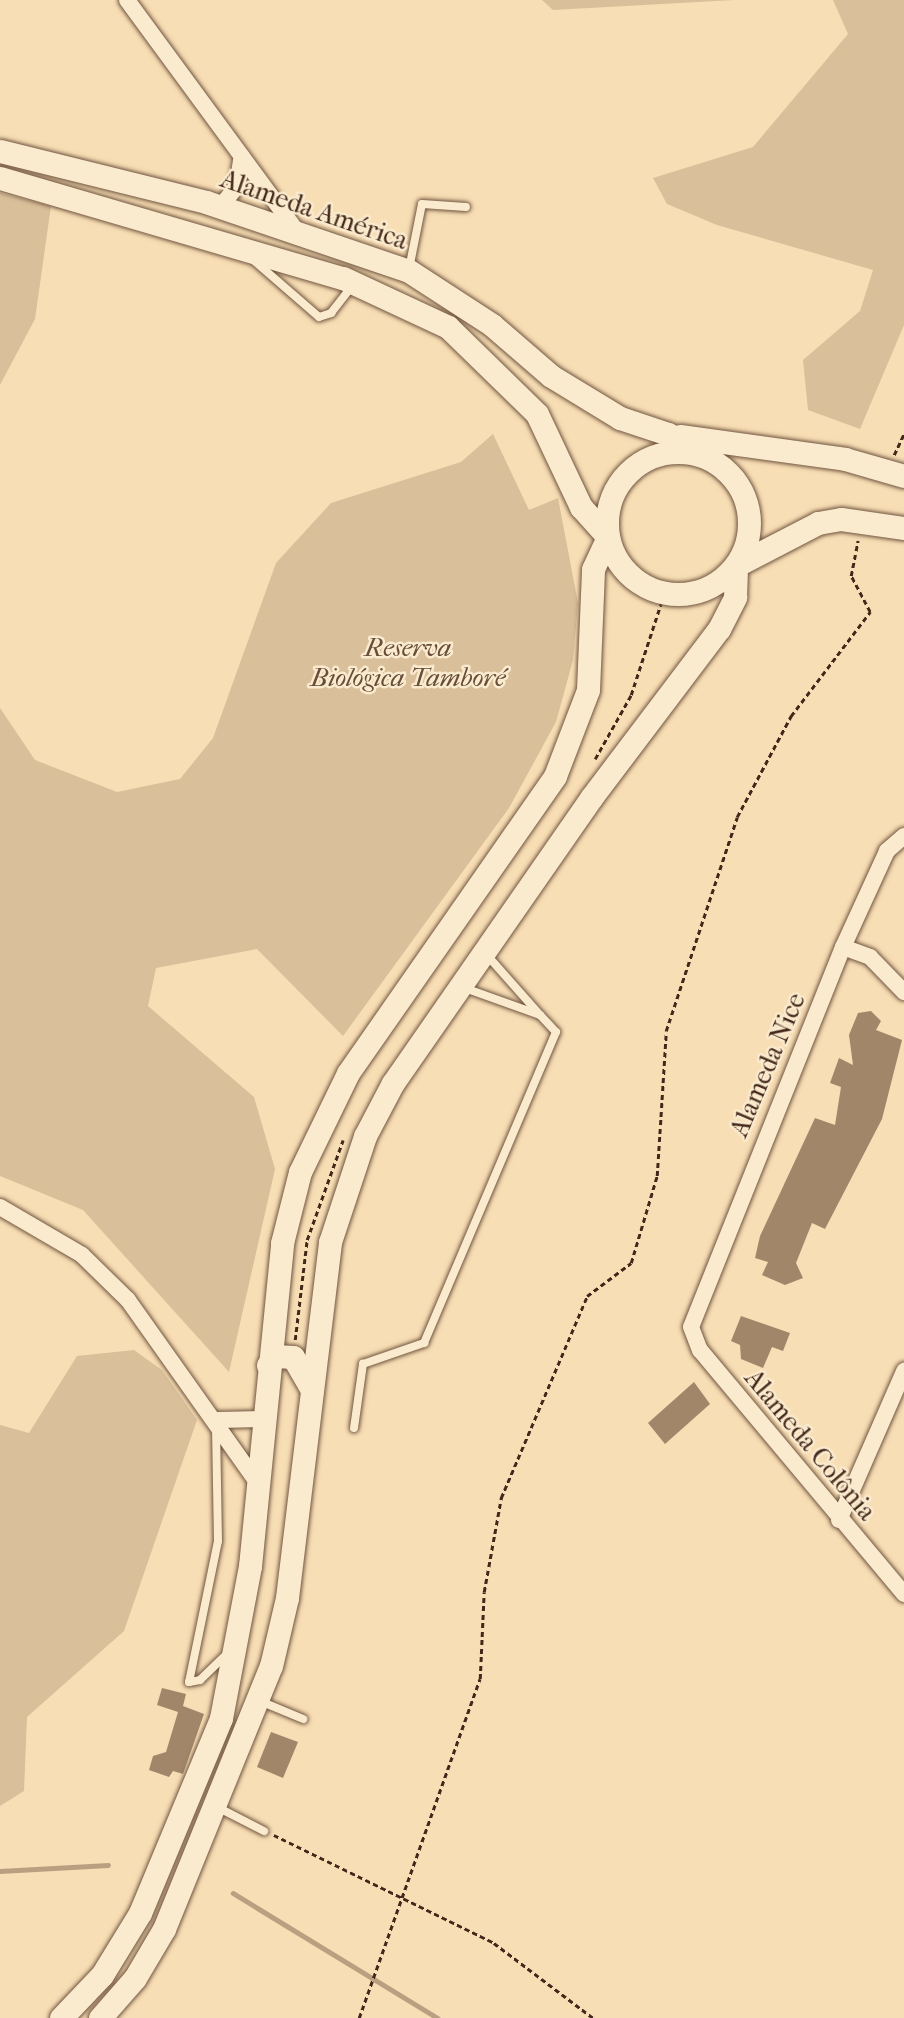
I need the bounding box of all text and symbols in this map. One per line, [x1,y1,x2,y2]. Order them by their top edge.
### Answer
street label: Alameda América [217,163,411,257]
park label: Reserva Biológica Tamboré [311,632,505,694]
street label: Alameda Nice [724,988,812,1142]
street label: Alameda Colônia [738,1363,882,1527]

